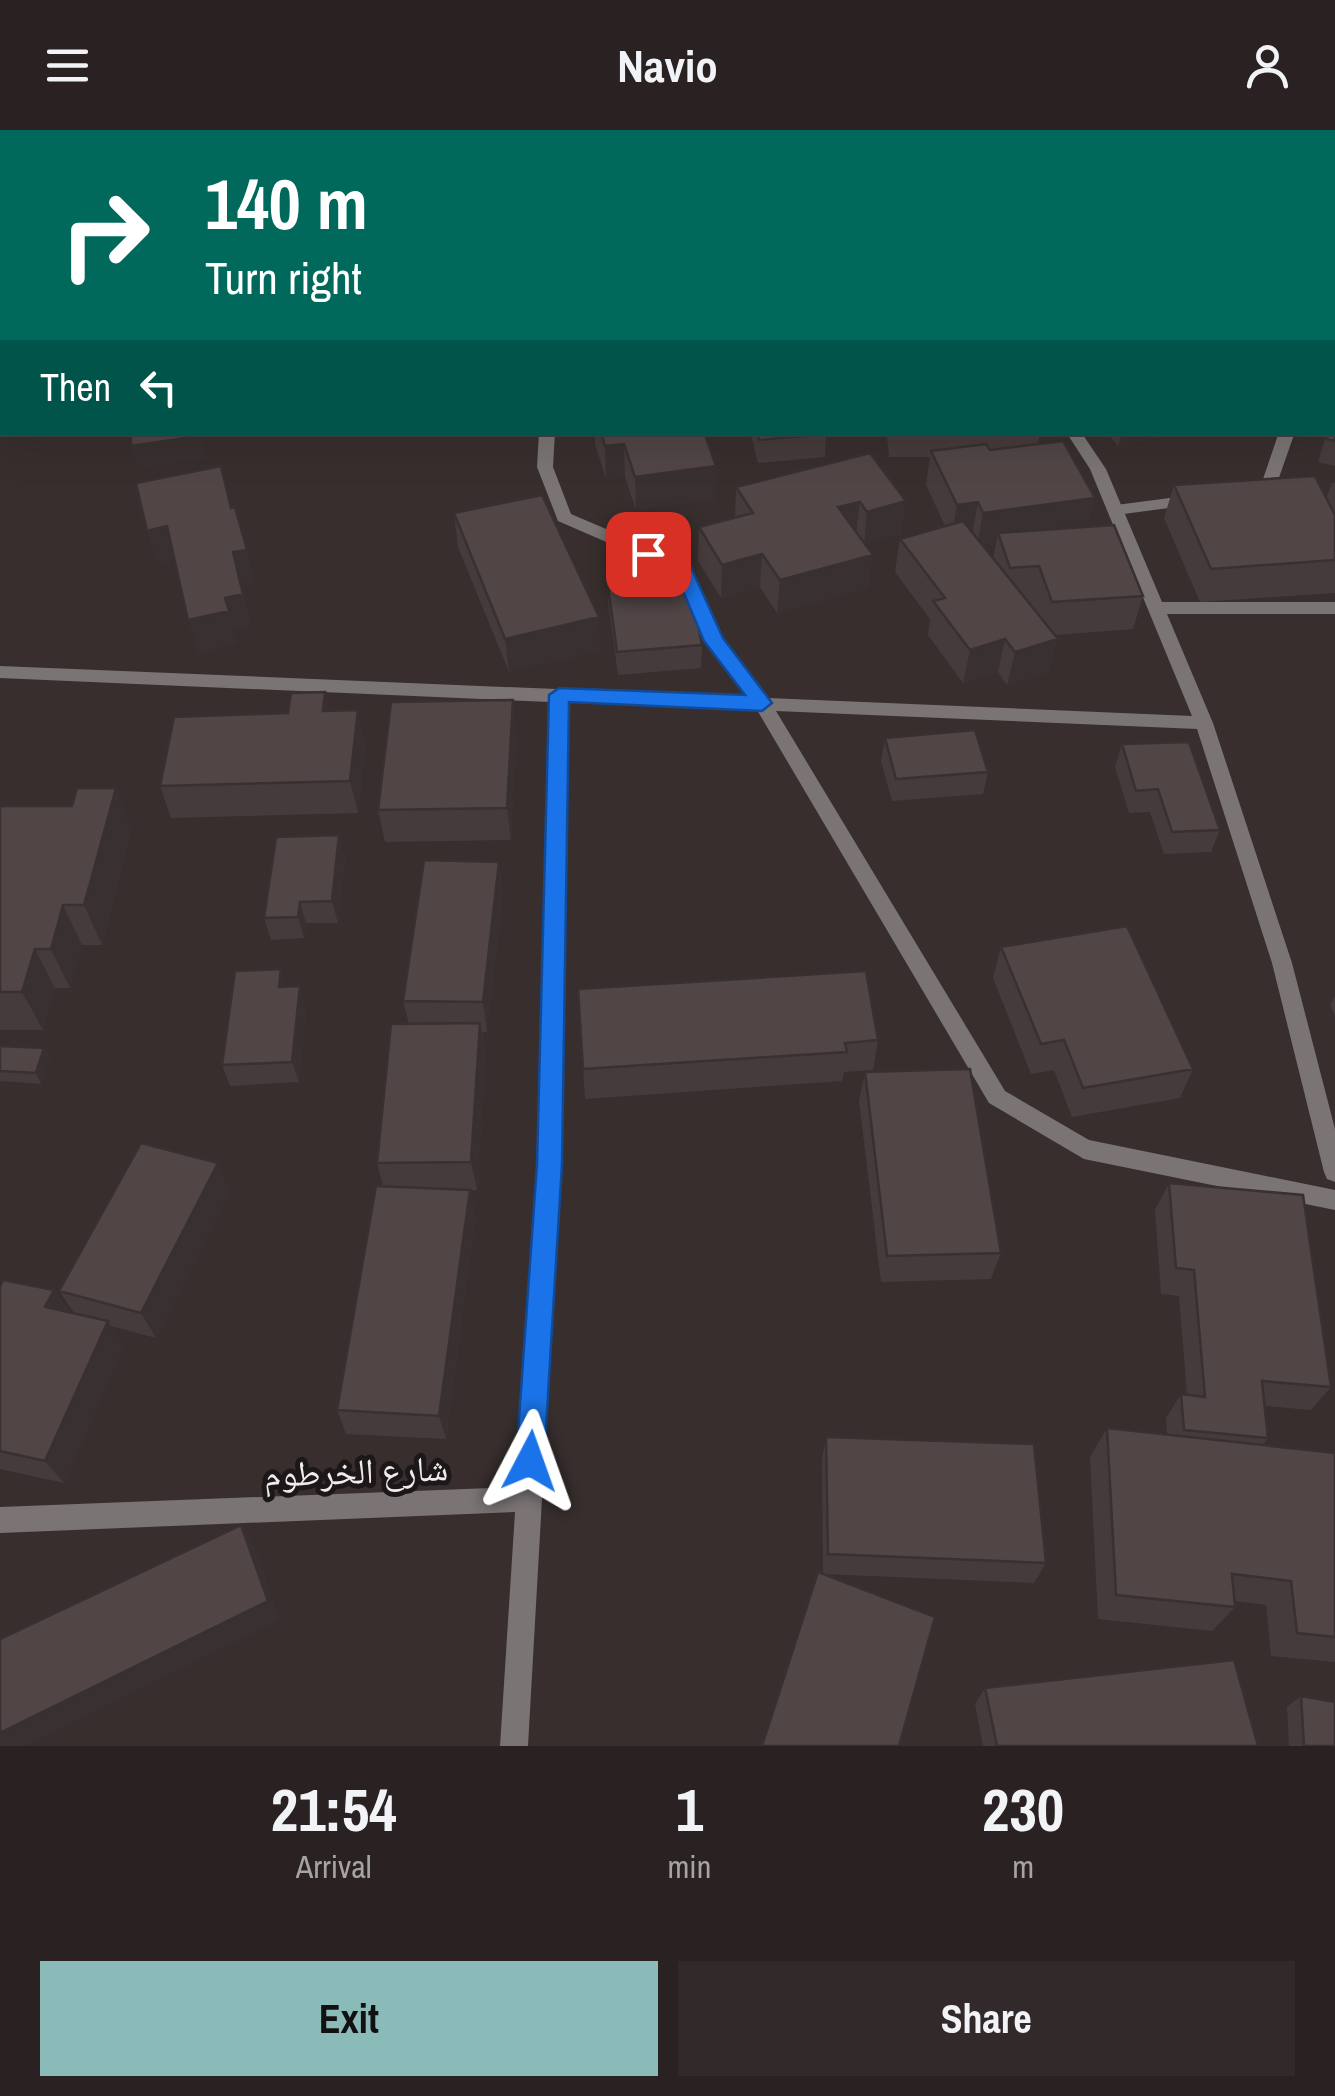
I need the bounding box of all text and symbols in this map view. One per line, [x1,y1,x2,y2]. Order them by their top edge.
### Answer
text: Navio [617,35,718,96]
icon: menu [40,38,95,93]
icon: person [1240,38,1295,93]
text: 140 m [205,157,368,251]
icon: right [40,170,170,300]
text: Turn right [205,247,362,308]
icon: left [131,360,186,415]
text: Then [40,362,111,413]
pin [606,512,691,597]
icon: arrive [621,527,676,582]
position arrow [478,1409,582,1513]
street label: شارع الخرطوم [263,1444,449,1498]
text: 21:54 [271,1769,397,1850]
text: 1 [676,1769,703,1850]
text: 230 [982,1769,1064,1850]
text: Arrival [296,1845,372,1888]
text: min [667,1845,711,1888]
text: m [1012,1845,1034,1888]
button: Exit [40,1961,658,2076]
button: Share [678,1961,1295,2076]

